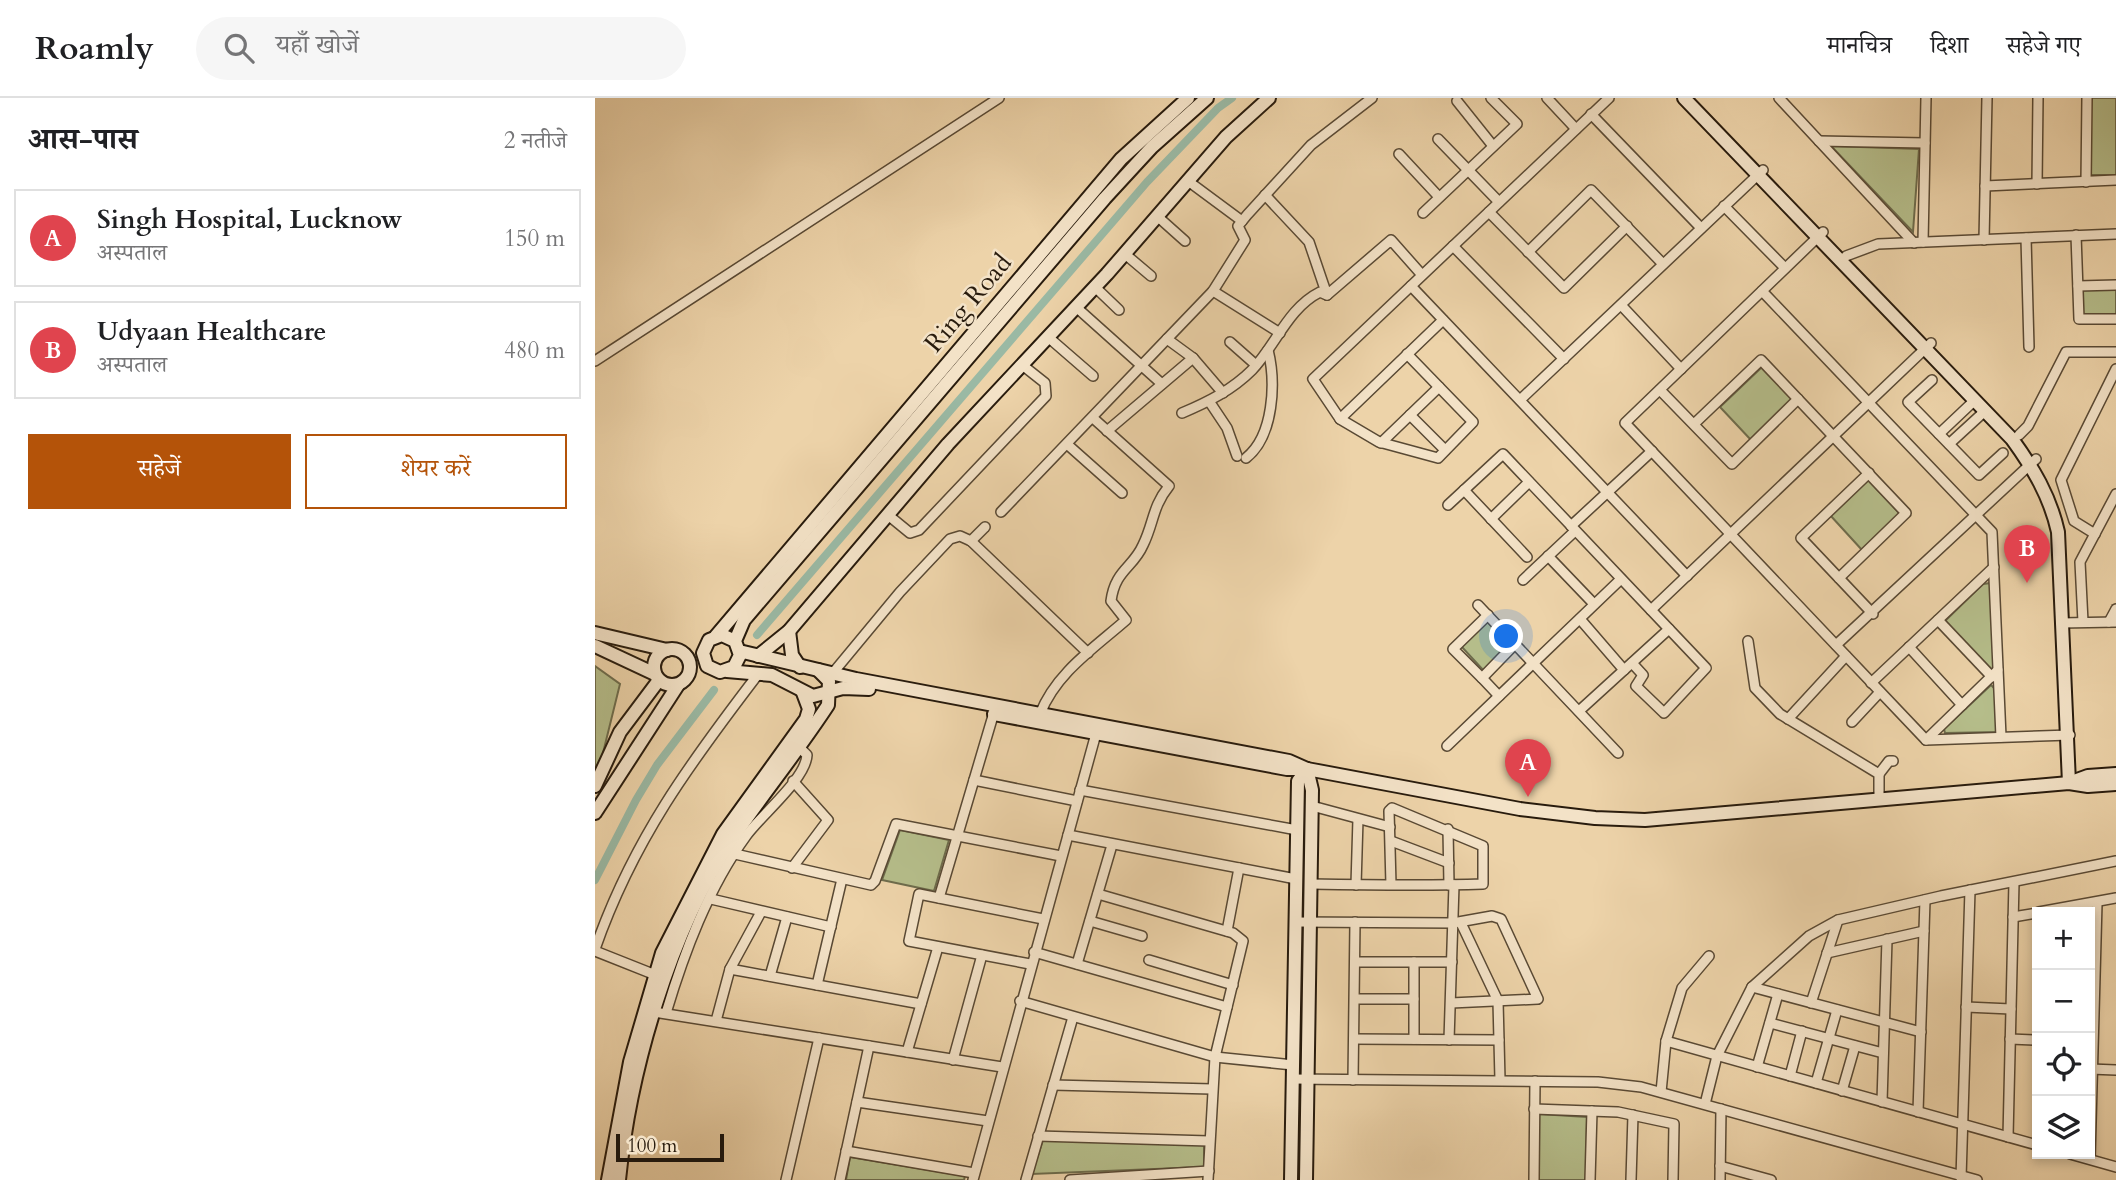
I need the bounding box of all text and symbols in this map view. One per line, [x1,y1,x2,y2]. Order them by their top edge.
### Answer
search box [196,17,686,80]
text: Roamly [35,26,154,71]
text: यहाँ खोजें [276,27,359,62]
icon: search [220,29,258,67]
text: मानचित्र [1827,29,1892,62]
text: दिशा [1930,29,1968,62]
text: सहेजे गए [2006,29,2081,62]
text: आस-पास [28,119,138,160]
text: 2 नतीजे [504,125,567,156]
text: Singh Hospital, Lucknow [97,202,402,237]
text: A [44,223,62,254]
text: 150 m [504,223,565,254]
text: अस्पताल [97,237,167,268]
street label: Ring Road [916,246,1020,360]
text: Udyaan Healthcare [97,314,326,349]
text: B [45,335,61,366]
text: 480 m [504,335,565,366]
text: अस्पताल [97,349,167,380]
button: सहेजें [28,434,291,509]
button: शेयर करें [305,434,567,509]
pin: B [2004,525,2050,583]
your location [1489,619,1523,653]
pin: A [1505,739,1551,797]
map controls [2032,907,2095,1159]
button: + [2032,907,2095,970]
button: − [2032,970,2095,1033]
button: locate [2032,1033,2095,1096]
button: layers [2032,1096,2095,1159]
scale bar [616,1131,725,1163]
text: 100 m [627,1133,677,1159]

